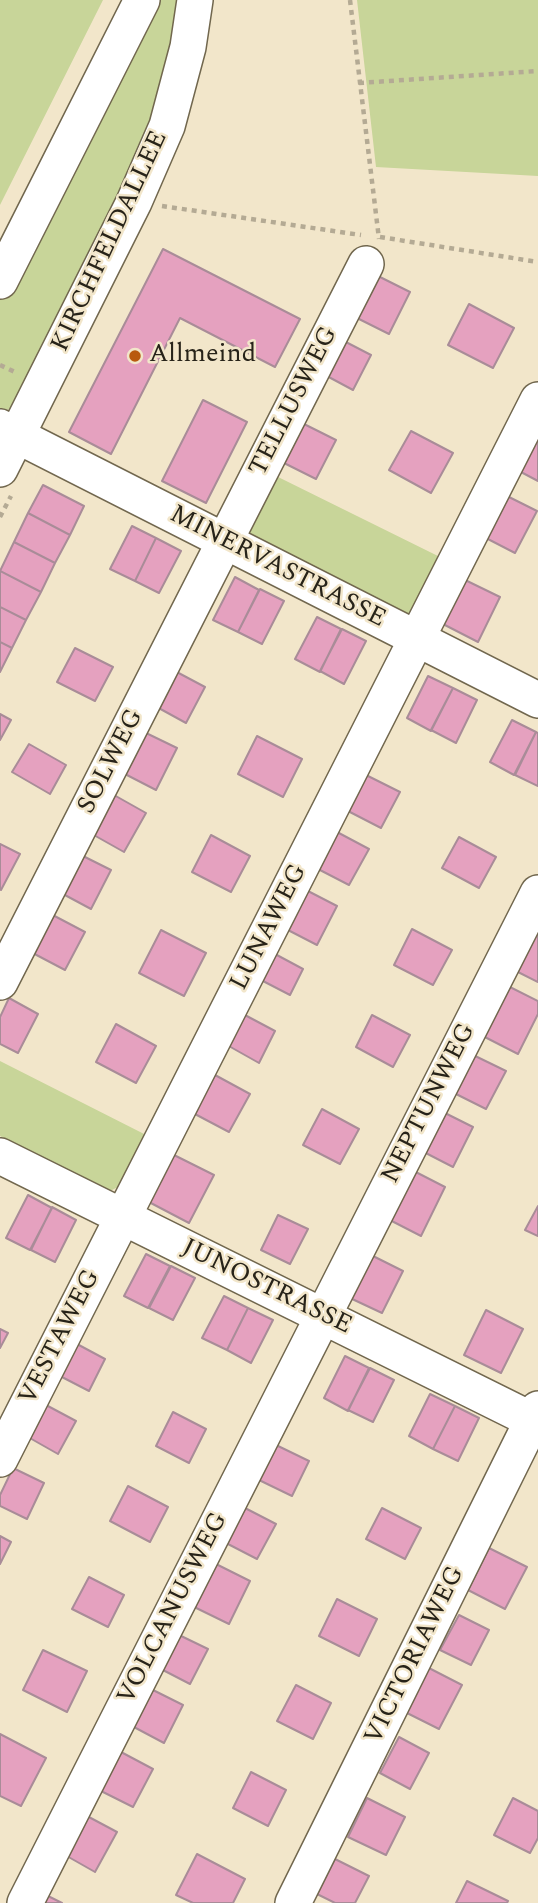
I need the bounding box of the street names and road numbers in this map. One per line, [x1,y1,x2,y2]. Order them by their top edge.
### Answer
street label: KIRCHFELDALLEE [46,127,176,357]
street label: TELLUSWEG [244,322,346,482]
street label: MINERVASTRASSE [164,500,390,636]
street label: SOLWEG [72,705,152,819]
street label: LUNAWEG [225,860,315,996]
street label: NEPTUNWEG [376,1019,484,1189]
street label: JUNOSTRASSE [176,1233,356,1343]
street label: VESTAWEG [14,1265,108,1411]
street label: VOLCANUSWEG [112,1508,236,1710]
street label: VICTORIAWEG [359,1562,473,1750]

